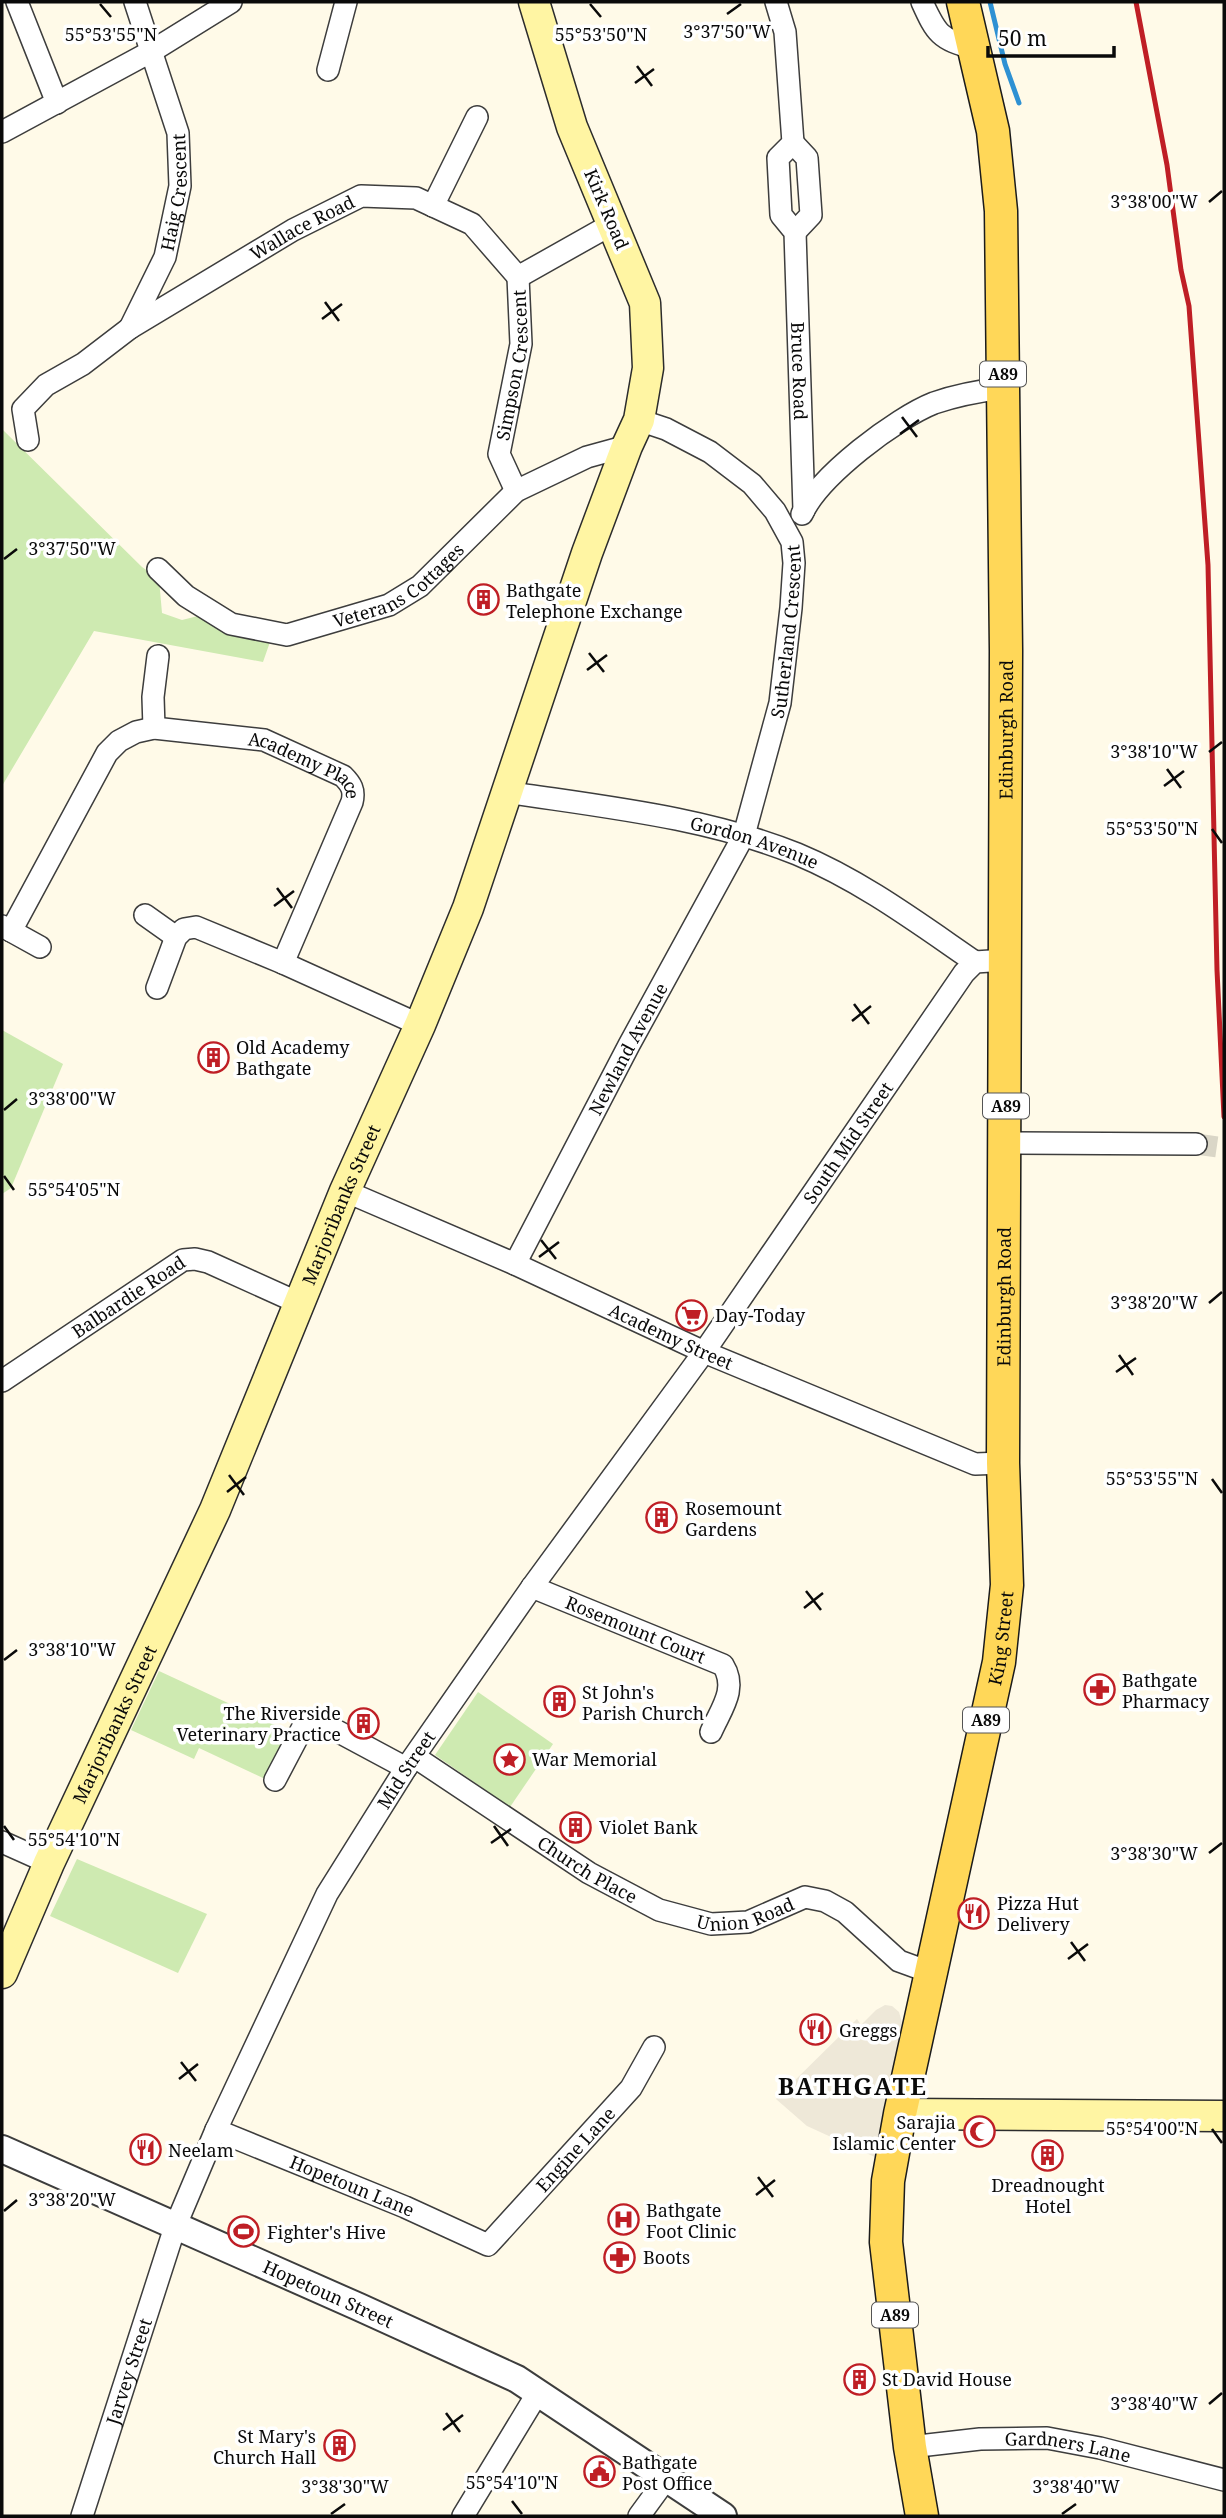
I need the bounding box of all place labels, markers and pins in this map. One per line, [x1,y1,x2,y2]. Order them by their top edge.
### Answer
place label: Bathgate Telephone Exchange [506,578,683,623]
building icon: Bathgate Telephone Exchange [466,583,500,617]
place label: Old Academy Bathgate [236,1035,350,1080]
building icon: Old Academy Bathgate [196,1040,230,1074]
supermarket icon: Day-Today [675,1298,709,1332]
place label: Day-Today [715,1303,806,1327]
place label: Rosemount Gardens [685,1496,782,1541]
building icon: Rosemount Gardens [645,1501,679,1535]
place label: Bathgate Pharmacy [1122,1668,1210,1713]
pharmacy icon: Bathgate Pharmacy [1082,1673,1116,1707]
place label: St John's Parish Church [582,1680,704,1725]
building icon: St John's Parish Church [542,1685,576,1719]
place label: The Riverside Veterinary Practice [176,1701,341,1746]
building icon: The Riverside Veterinary Practice [347,1706,381,1740]
place icon: War Memorial [492,1742,526,1776]
place label: War Memorial [532,1747,657,1771]
building icon: Violet Bank [559,1810,593,1844]
place label: Violet Bank [599,1815,698,1839]
place label: Pizza Hut Delivery [997,1891,1079,1936]
restaurant icon: Pizza Hut Delivery [957,1896,991,1930]
restaurant icon: Greggs [799,2013,833,2047]
place label: Greggs [839,2018,897,2042]
place label: Sarajia Islamic Center [833,2110,957,2155]
mosque icon: Sarajia Islamic Center [962,2115,996,2149]
restaurant icon: Neelam [128,2133,162,2167]
place label: Neelam [168,2138,234,2162]
building icon: Dreadnought Hotel [1031,2138,1065,2172]
place label: Dreadnought Hotel [991,2173,1105,2218]
place label: Bathgate Foot Clinic [646,2198,736,2243]
hospital icon: Bathgate Foot Clinic [606,2203,640,2237]
sports icon: Fighter's Hive [227,2215,261,2249]
place label: Fighter's Hive [267,2220,386,2244]
pharmacy icon: Boots [603,2240,637,2274]
place label: Boots [643,2245,690,2269]
building icon: St David House [842,2362,876,2396]
place label: St David House [882,2367,1012,2391]
place label: St Mary's Church Hall [213,2424,316,2469]
building icon: St Mary's Church Hall [322,2429,356,2463]
place label: Bathgate Post Office [622,2450,712,2495]
public building icon: Bathgate Post Office [582,2455,616,2489]

